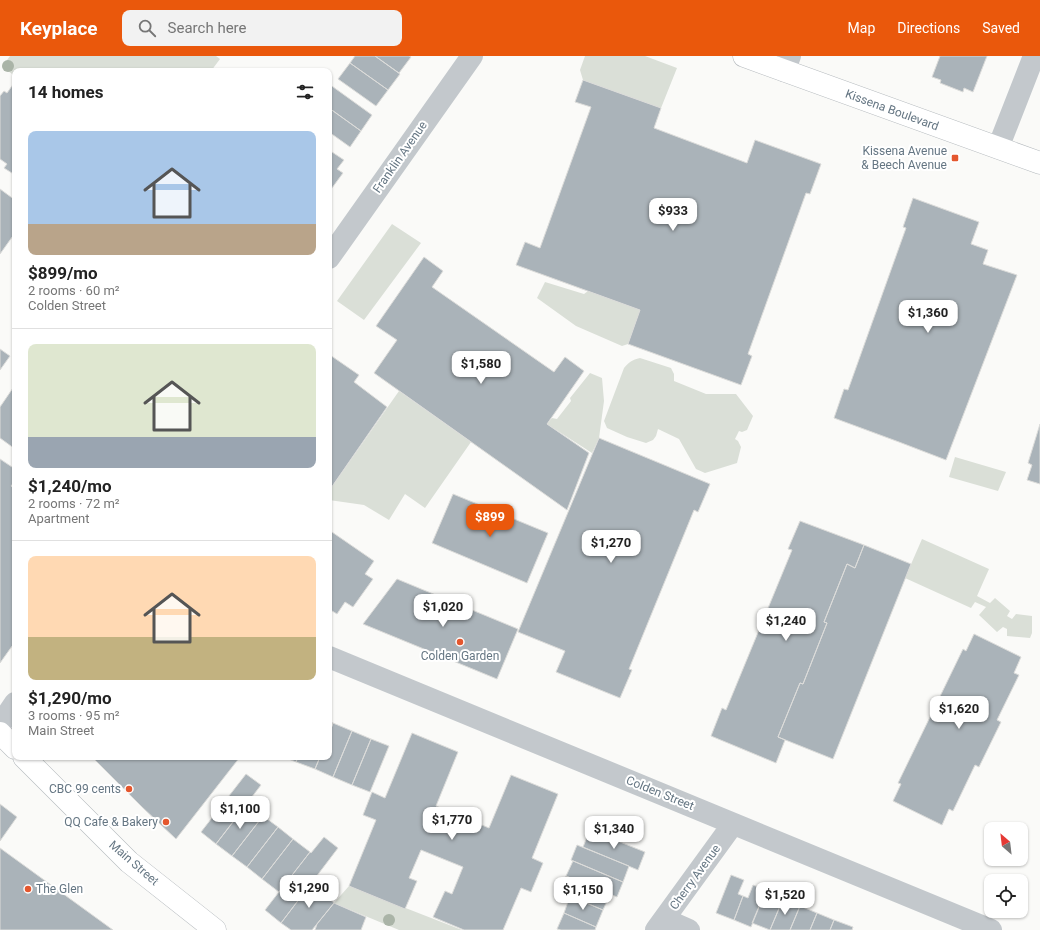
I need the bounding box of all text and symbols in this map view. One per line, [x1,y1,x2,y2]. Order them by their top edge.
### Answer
search box [122,10,402,46]
text: Keyplace [20,17,98,40]
icon: search [136,17,158,39]
text: Search here [168,19,247,37]
text: Map [848,20,875,36]
text: Directions [897,20,960,36]
text: Saved [982,20,1020,36]
icon: filters [294,81,316,103]
text: 14 homes [28,82,104,102]
street label: Kissena Boulevard [843,87,941,133]
street label: Franklin Avenue [370,118,430,196]
place label: Kissena Avenue & Beech Avenue [861,144,947,172]
marker: Kissena Avenue & Beech Avenue [950,153,960,163]
icon: home [136,157,208,229]
pin: $933 [649,198,697,232]
text: $933 [658,203,688,218]
text: $899/mo [28,263,98,283]
text: 2 rooms · 60 m² [28,283,120,298]
text: Colden Street [28,298,106,313]
pin: $1,360 [895,300,961,334]
text: $1,360 [908,305,948,320]
pin: $1,580 [448,351,514,385]
text: $1,580 [461,356,501,371]
icon: home [136,370,208,442]
text: $1,240/mo [28,476,112,496]
text: 2 rooms · 72 m² [28,496,120,511]
pin: $899 [466,504,514,538]
text: $899 [475,509,505,524]
text: Apartment [28,511,90,526]
pin: $1,270 [578,530,644,564]
text: $1,270 [591,535,631,550]
icon: home [136,582,208,654]
pin: $1,020 [410,594,476,628]
text: $1,020 [423,599,463,614]
pin: $1,240 [753,608,819,642]
text: $1,240 [766,613,806,628]
marker: Colden Garden [455,637,465,647]
place label: Colden Garden [421,649,499,663]
text: $1,290/mo [28,688,112,708]
pin: $1,620 [926,696,992,730]
text: $1,620 [939,701,979,716]
text: 3 rooms · 95 m² [28,708,120,723]
text: Main Street [28,723,94,738]
street label: Colden Street [624,773,696,813]
place label: CBC 99 cents [49,782,121,796]
marker: CBC 99 cents [124,784,134,794]
pin: $1,100 [207,796,273,830]
text: $1,100 [220,801,260,816]
pin: $1,770 [419,807,485,841]
text: $1,770 [432,812,472,827]
place label: QQ Cafe & Bakery [64,815,158,829]
pin: $1,340 [581,816,647,850]
marker: QQ Cafe & Bakery [161,817,171,827]
text: $1,340 [594,821,634,836]
north arrow [984,822,1028,866]
map controls [984,822,1028,918]
street label: Main Street [106,838,162,888]
street label: Cherry Avenue [667,842,723,912]
button: locate [984,874,1028,918]
pin: $1,290 [276,875,342,909]
pin: $1,150 [550,877,616,911]
text: $1,290 [289,880,329,895]
place label: The Glen [36,882,83,896]
text: $1,150 [563,882,603,897]
pin: $1,520 [752,882,818,916]
marker: The Glen [23,884,33,894]
text: $1,520 [765,887,805,902]

